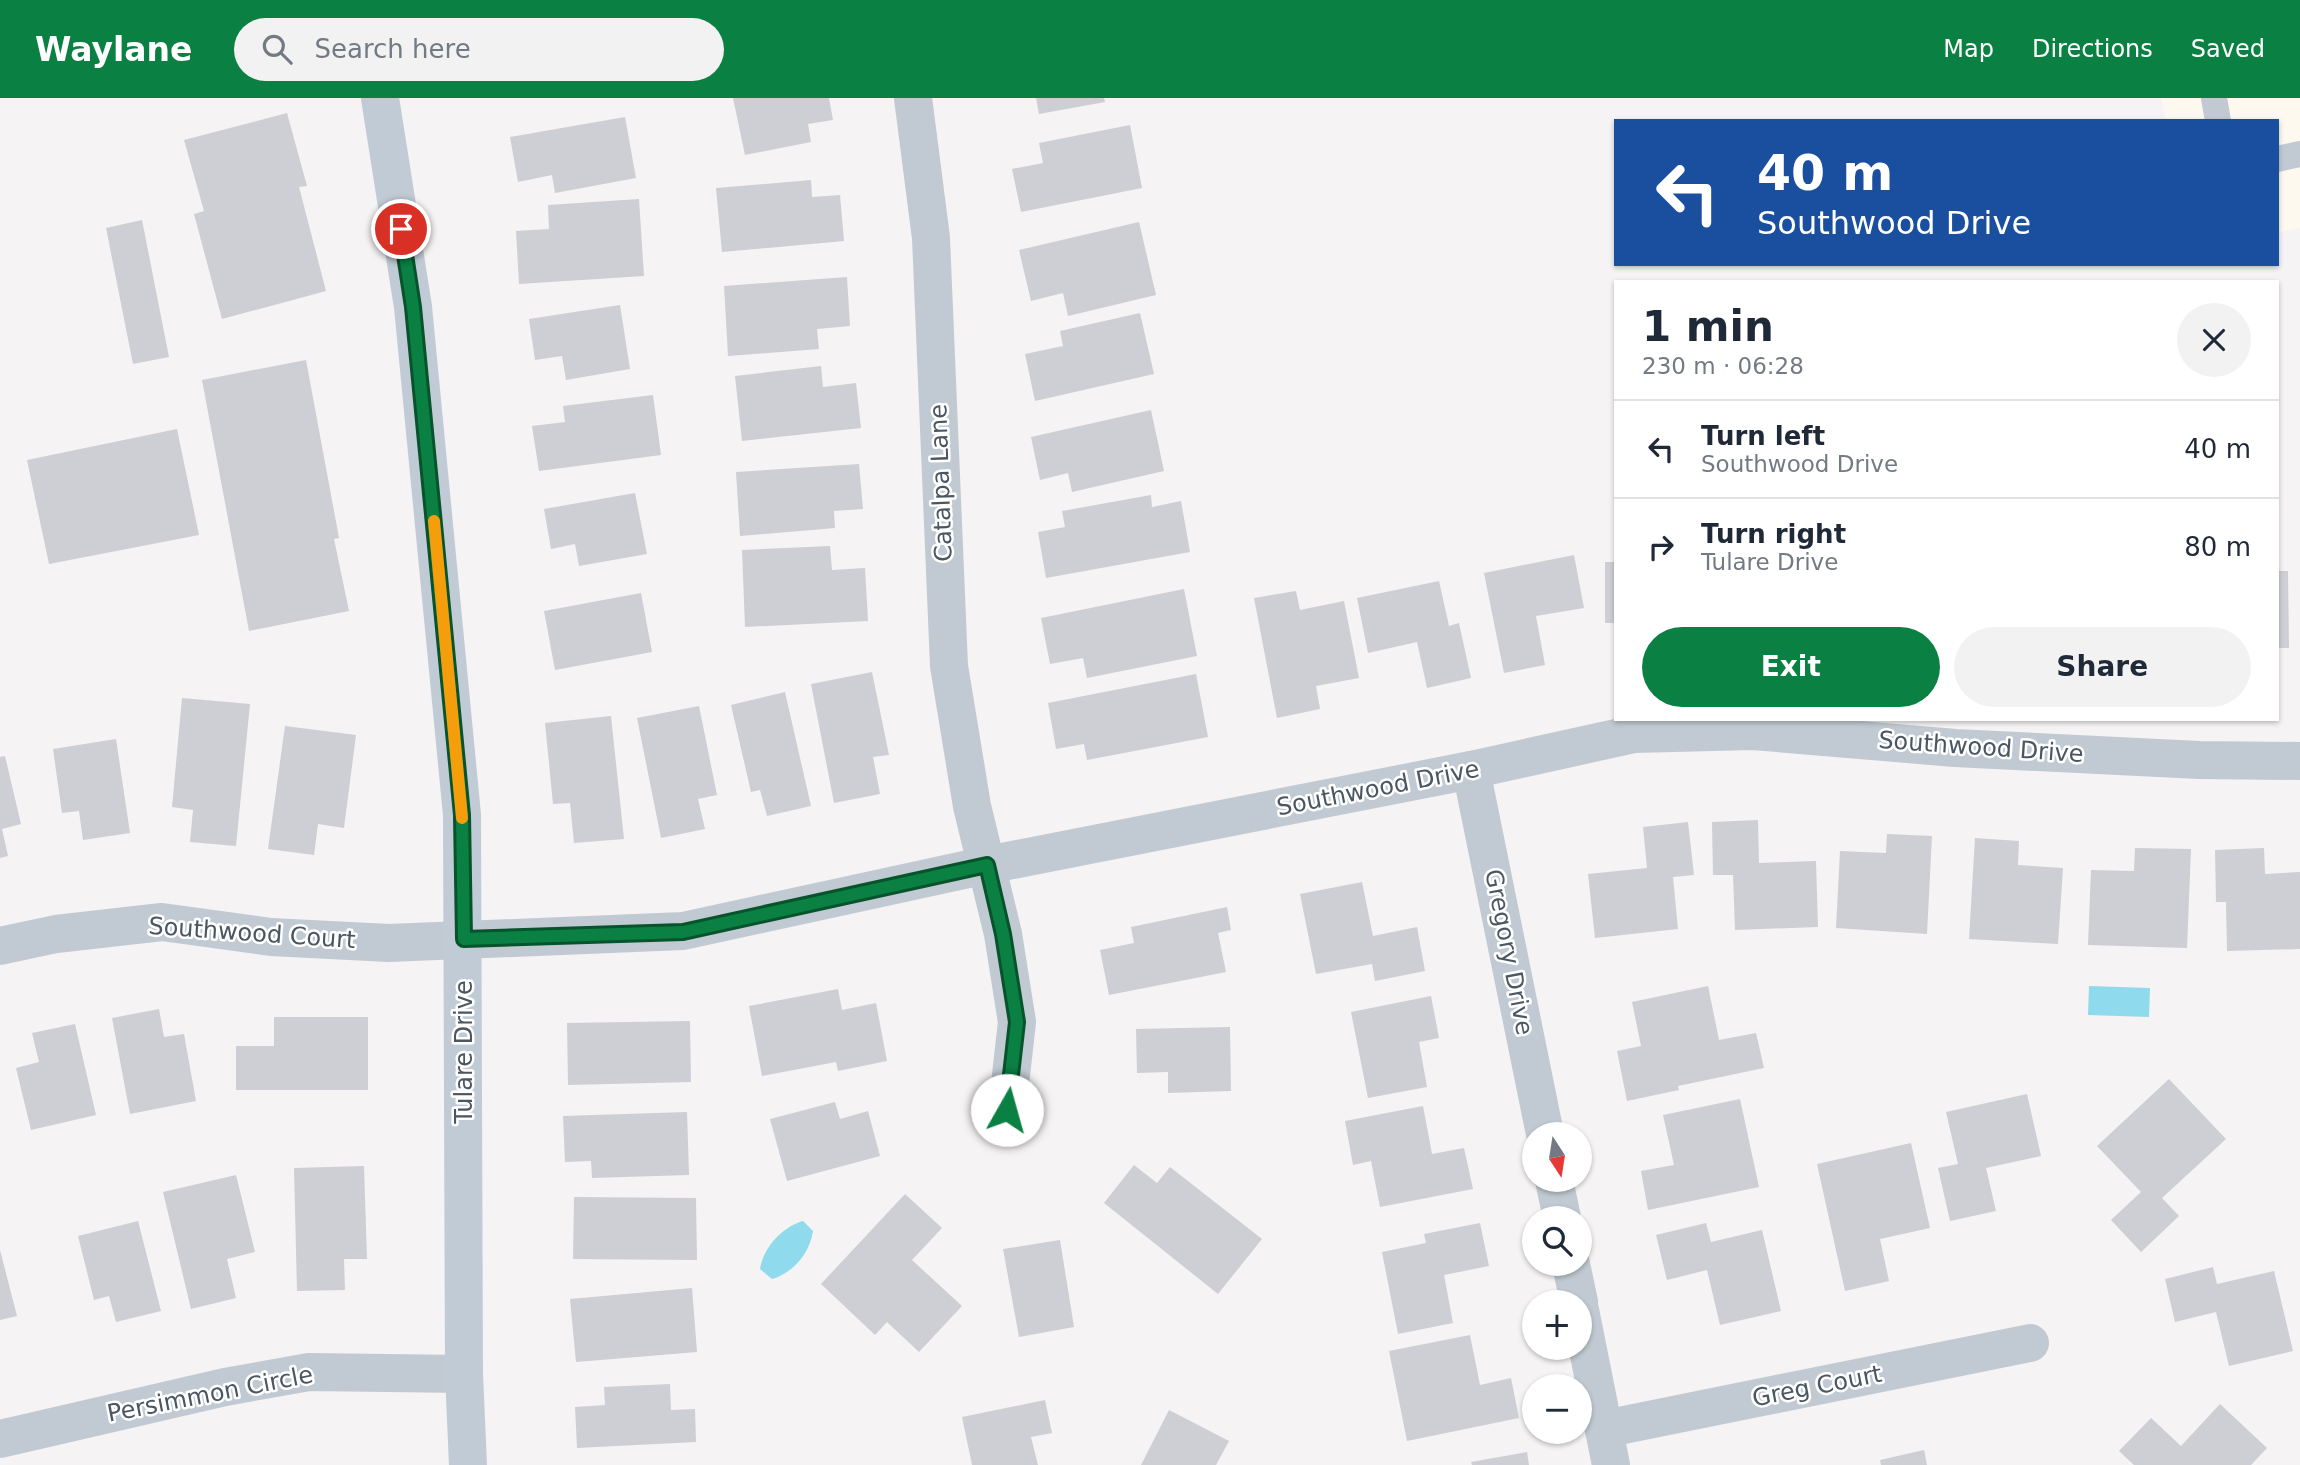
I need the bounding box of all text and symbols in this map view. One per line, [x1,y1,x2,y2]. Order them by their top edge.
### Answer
search box [234,18,724,81]
text: Waylane [35,30,192,69]
icon: search [258,30,296,68]
text: Search here [314,34,471,64]
text: Map [1943,35,1994,63]
text: Directions [2032,35,2153,63]
text: Saved [2191,35,2265,63]
text: 40 m [1757,145,1893,202]
icon: left [1642,147,1733,238]
pin [371,199,431,259]
text: Southwood Drive [1757,204,2031,242]
icon: arrive [382,210,420,248]
text: 1 min [1642,302,1774,351]
button: close [2177,303,2251,377]
text: 230 m · 06:28 [1642,353,1804,379]
street label: Catalpa Lane [924,404,958,562]
text: Turn left [1701,421,1825,451]
icon: left [1642,430,1680,468]
text: 40 m [2184,434,2251,464]
text: Southwood Drive [1701,451,1898,477]
text: Turn right [1701,519,1846,549]
icon: right [1642,528,1680,566]
text: 80 m [2184,532,2251,562]
text: Tulare Drive [1701,549,1838,575]
button: Exit [1642,627,1940,707]
button: Share [1954,627,2251,707]
street label: Southwood Drive [1877,726,2085,768]
street label: Southwood Drive [1274,755,1482,821]
street label: Gregory Drive [1479,867,1539,1037]
street label: Southwood Court [148,912,356,954]
street label: Tulare Drive [450,980,478,1125]
position arrow [970,1073,1044,1147]
north arrow [1522,1122,1592,1192]
map controls [1522,1122,1592,1444]
button: search [1522,1206,1592,1276]
button: + [1522,1290,1592,1360]
street label: Persimmon Circle [105,1360,315,1428]
street label: Greg Court [1750,1360,1884,1412]
button: − [1522,1374,1592,1444]

